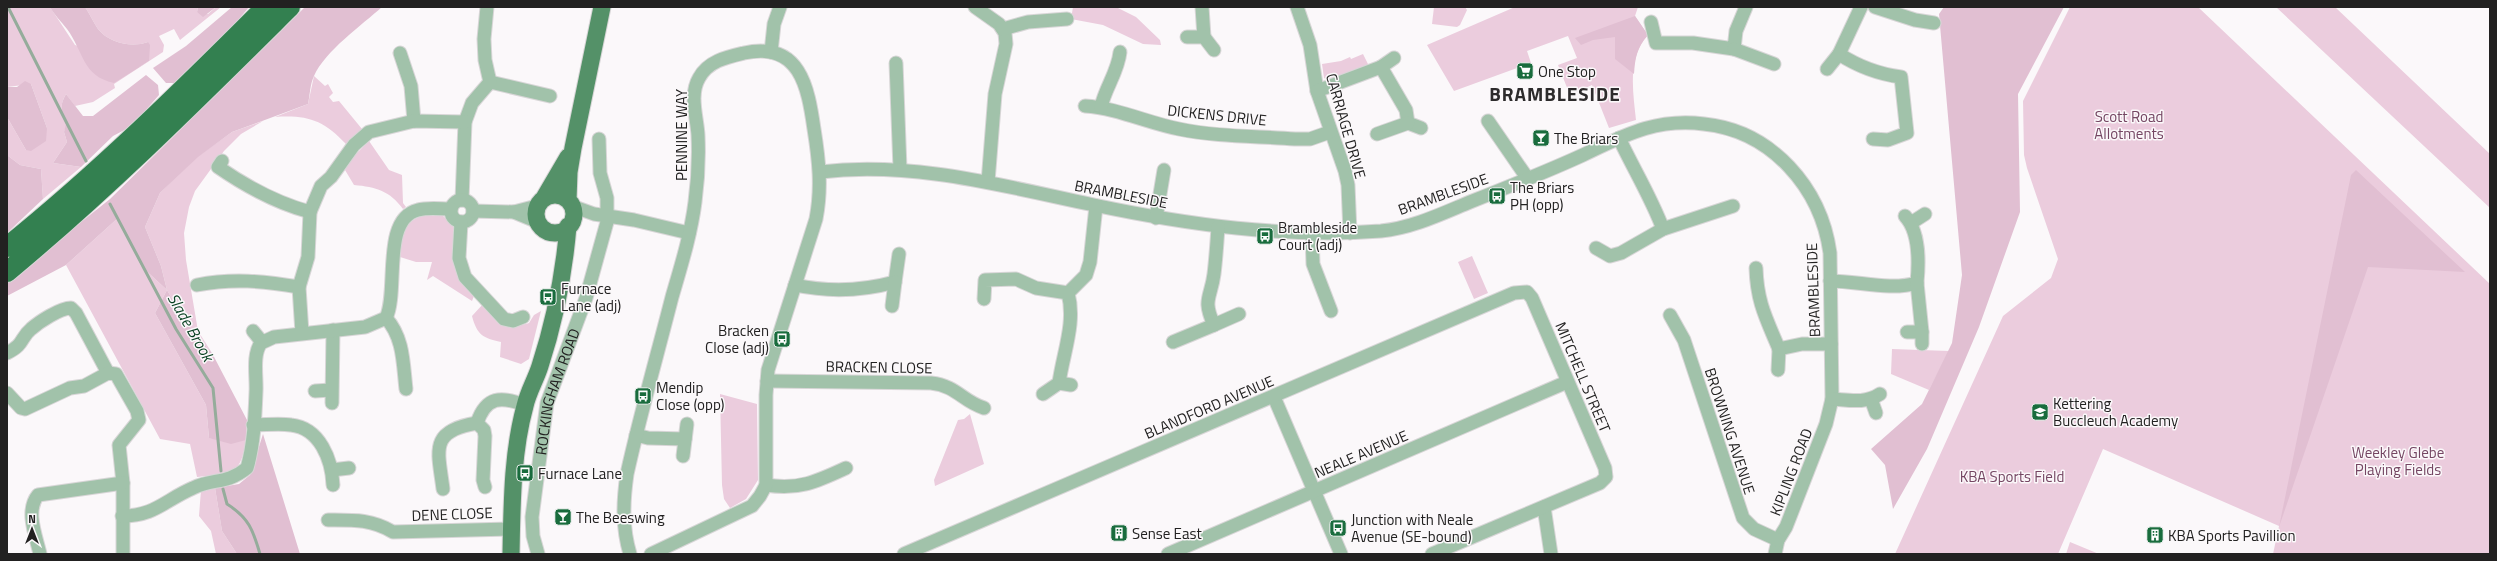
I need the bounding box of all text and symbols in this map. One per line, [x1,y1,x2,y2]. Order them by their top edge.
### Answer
place label: One Stop [1538,60,1596,83]
supermarket icon: One Stop [1515,61,1535,81]
street label: CARRIAGE DRIVE [1320,71,1372,181]
district label: BRAMBLESIDE [1489,79,1621,108]
street label: PENNINE WAY [670,89,693,181]
street label: DICKENS DRIVE [1166,98,1268,132]
park label: Scott Road Allotments [2094,105,2164,145]
place label: The Briars [1554,127,1618,150]
bar icon: The Briars [1531,128,1551,148]
street label: BRAMBLESIDE [1395,167,1491,221]
street label: BRAMBLESIDE [1072,174,1170,214]
place label: The Briars PH (opp) [1510,176,1574,216]
bus stop icon: The Briars PH (opp) [1487,186,1507,206]
place label: Brambleside Court (adj) [1278,216,1357,256]
bus stop icon: Brambleside Court (adj) [1255,226,1275,246]
street label: BRAMBLESIDE [1800,242,1826,338]
place label: Furnace Lane (adj) [561,277,621,317]
bus stop icon: Furnace Lane (adj) [538,287,558,307]
water label: Slade Brook [162,288,221,367]
street label: MITCHELL STREET [1549,318,1617,436]
place label: Bracken Close (adj) [705,319,769,359]
street label: ROCKINGHAM ROAD [529,325,585,457]
bus stop icon: Bracken Close (adj) [772,329,792,349]
street label: BRACKEN CLOSE [825,355,933,379]
street label: BROWNING AVENUE [1699,365,1761,497]
street label: BLANDFORD AVENUE [1141,369,1277,445]
place label: Mendip Close (opp) [656,376,725,416]
bus stop icon: Mendip Close (opp) [633,386,653,406]
place label: Kettering Buccleuch Academy [2053,392,2178,432]
school or university icon: Kettering Buccleuch Academy [2030,402,2050,422]
street label: NEALE AVENUE [1311,424,1411,484]
street label: KIPLING ROAD [1764,425,1818,519]
park label: Weekley Glebe Playing Fields [2352,441,2444,481]
place label: Furnace Lane [538,462,622,485]
bus stop icon: Furnace Lane [515,463,535,483]
park label: KBA Sports Field [1960,465,2064,488]
street label: DENE CLOSE [411,501,493,527]
place label: The Beeswing [576,506,665,529]
bar icon: The Beeswing [553,507,573,527]
place label: Junction with Neale Avenue (SE-bound) [1351,508,1473,548]
north arrow [12,509,52,549]
text: N [28,511,36,527]
bus stop icon: Junction with Neale Avenue (SE-bound) [1328,518,1348,538]
place label: Sense East [1132,522,1202,545]
building icon: Sense East [1109,523,1129,543]
place label: KBA Sports Pavillion [2168,524,2296,547]
building icon: KBA Sports Pavillion [2145,525,2165,545]

